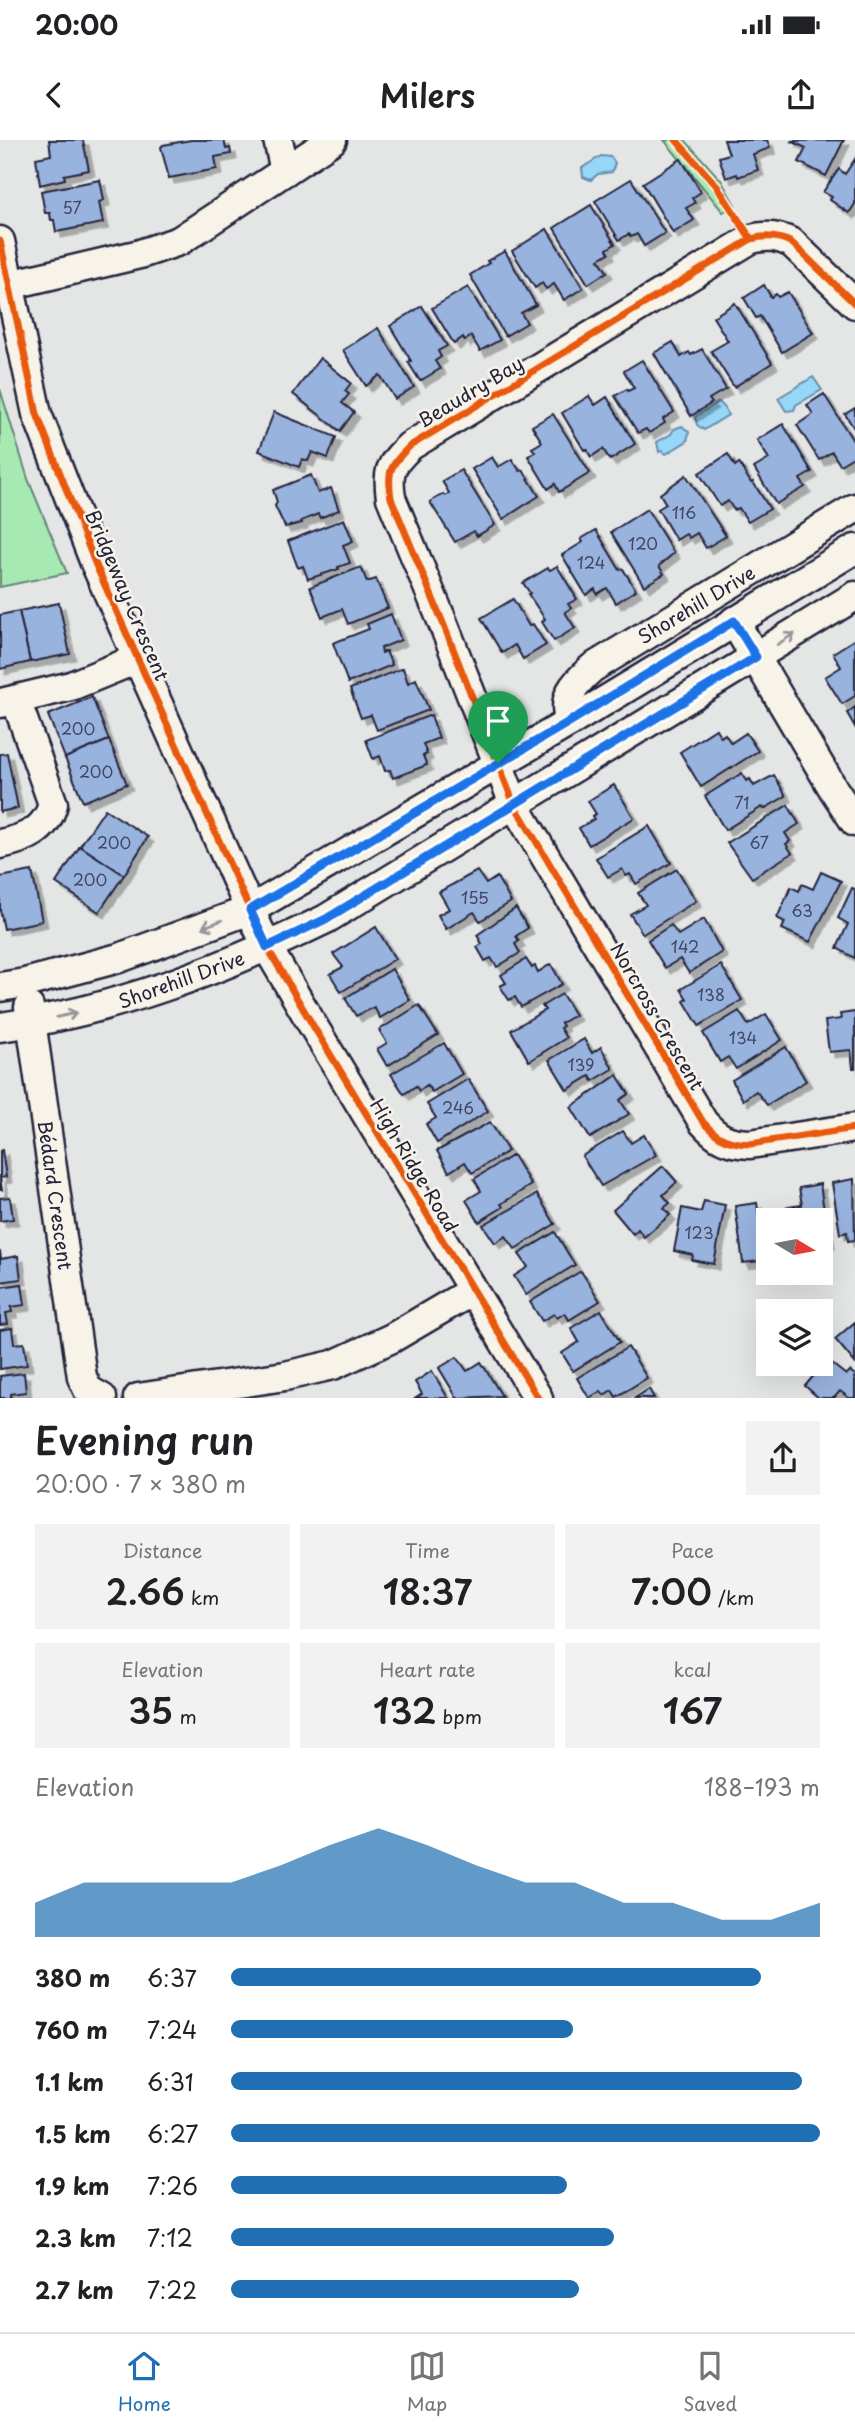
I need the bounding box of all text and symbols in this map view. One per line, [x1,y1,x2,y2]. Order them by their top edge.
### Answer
text: 20:00 [35,5,118,44]
text: Milers [380,71,475,119]
icon: back [35,76,73,114]
icon: share [782,76,820,114]
house number: 57 [62,195,82,219]
street label: Beaudry Bay [412,348,528,434]
house number: 116 [672,500,696,524]
street label: Bridgeway Crescent [79,505,177,685]
house number: 120 [628,531,658,555]
house number: 124 [577,550,605,574]
street label: Shorehill Drive [632,558,760,650]
one-way arrow [776,631,796,645]
pin [468,691,528,763]
icon: arrive [479,702,517,740]
house number: 200 [61,716,95,740]
house number: 200 [79,759,113,783]
house number: 71 [735,790,750,814]
house number: 200 [97,830,131,854]
house number: 67 [749,830,769,854]
house number: 200 [73,867,107,891]
house number: 155 [461,885,489,909]
house number: 63 [791,898,813,922]
one-way arrow [202,919,224,931]
house number: 142 [671,934,699,958]
street label: Norcross Crescent [604,937,712,1095]
street label: Shorehill Drive [114,943,248,1015]
house number: 138 [697,982,725,1006]
one-way arrow [55,1007,78,1021]
house number: 134 [729,1025,757,1049]
house number: 139 [568,1052,594,1076]
street label: High Ridge Road [364,1093,466,1237]
house number: 246 [442,1095,474,1119]
street label: Bédard Crescent [32,1118,80,1272]
north arrow [756,1208,833,1284]
map controls [756,1208,833,1376]
house number: 123 [684,1220,714,1244]
button: layers [756,1299,833,1376]
text: Evening run [35,1411,254,1468]
button: share [746,1421,820,1495]
text: 20:00 · 7 × 380 m [35,1466,246,1501]
text: Distance [123,1536,202,1564]
text: Time [405,1536,450,1564]
text: Pace [671,1536,714,1564]
text: 2.66 [106,1564,185,1617]
text: 18:37 [383,1564,472,1617]
text: 7:00 [631,1564,712,1617]
text: km [185,1583,219,1611]
text: /km [712,1583,754,1611]
text: Elevation [122,1655,203,1683]
text: Heart rate [380,1655,475,1683]
text: kcal [674,1655,711,1683]
text: 35 [128,1683,173,1736]
text: 132 [373,1683,436,1736]
text: 167 [663,1683,722,1736]
text: m [173,1702,197,1730]
text: bpm [436,1702,482,1730]
text: Elevation [35,1769,134,1804]
text: 188–193 m [704,1769,820,1804]
text: 380 m [35,1960,110,1995]
text: 6:37 [147,1960,197,1995]
text: 760 m [35,2012,108,2047]
text: 7:24 [147,2012,197,2047]
text: 1.1 km [35,2064,104,2099]
text: 6:31 [147,2064,194,2099]
text: 1.5 km [35,2116,111,2151]
text: 6:27 [147,2116,198,2151]
text: 1.9 km [35,2168,109,2203]
text: 7:26 [147,2168,198,2203]
text: 2.3 km [35,2220,116,2255]
text: 7:12 [147,2220,193,2255]
text: 2.7 km [35,2272,114,2307]
text: 7:22 [147,2272,197,2307]
tab: Home [118,2347,171,2417]
tab: Map [407,2347,447,2417]
tab: Saved [683,2347,737,2417]

